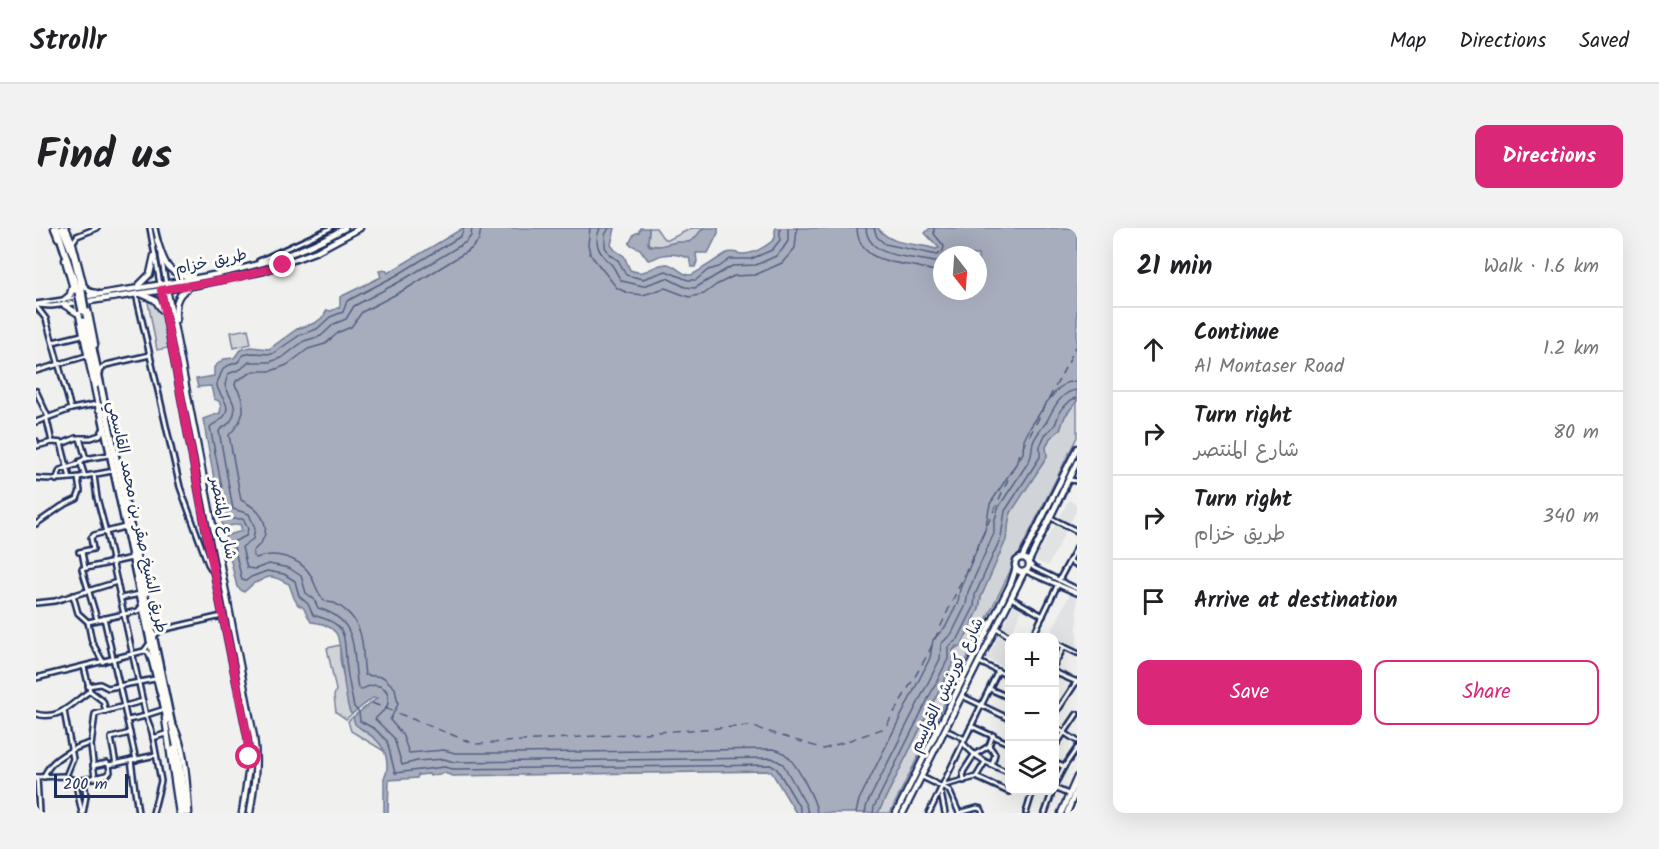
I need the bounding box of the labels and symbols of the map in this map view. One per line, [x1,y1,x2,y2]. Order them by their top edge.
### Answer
street label: طريق خزام [173,242,249,282]
north arrow [933,246,987,300]
route end [269,251,295,277]
street label: طريق الشيخ صقر بن محمد القاسمي [99,399,174,635]
street label: شارع المنتصر [202,472,243,562]
street label: شارع كورنيش القواسم [903,613,991,757]
route start [235,743,261,769]
scale bar [54,771,128,798]

